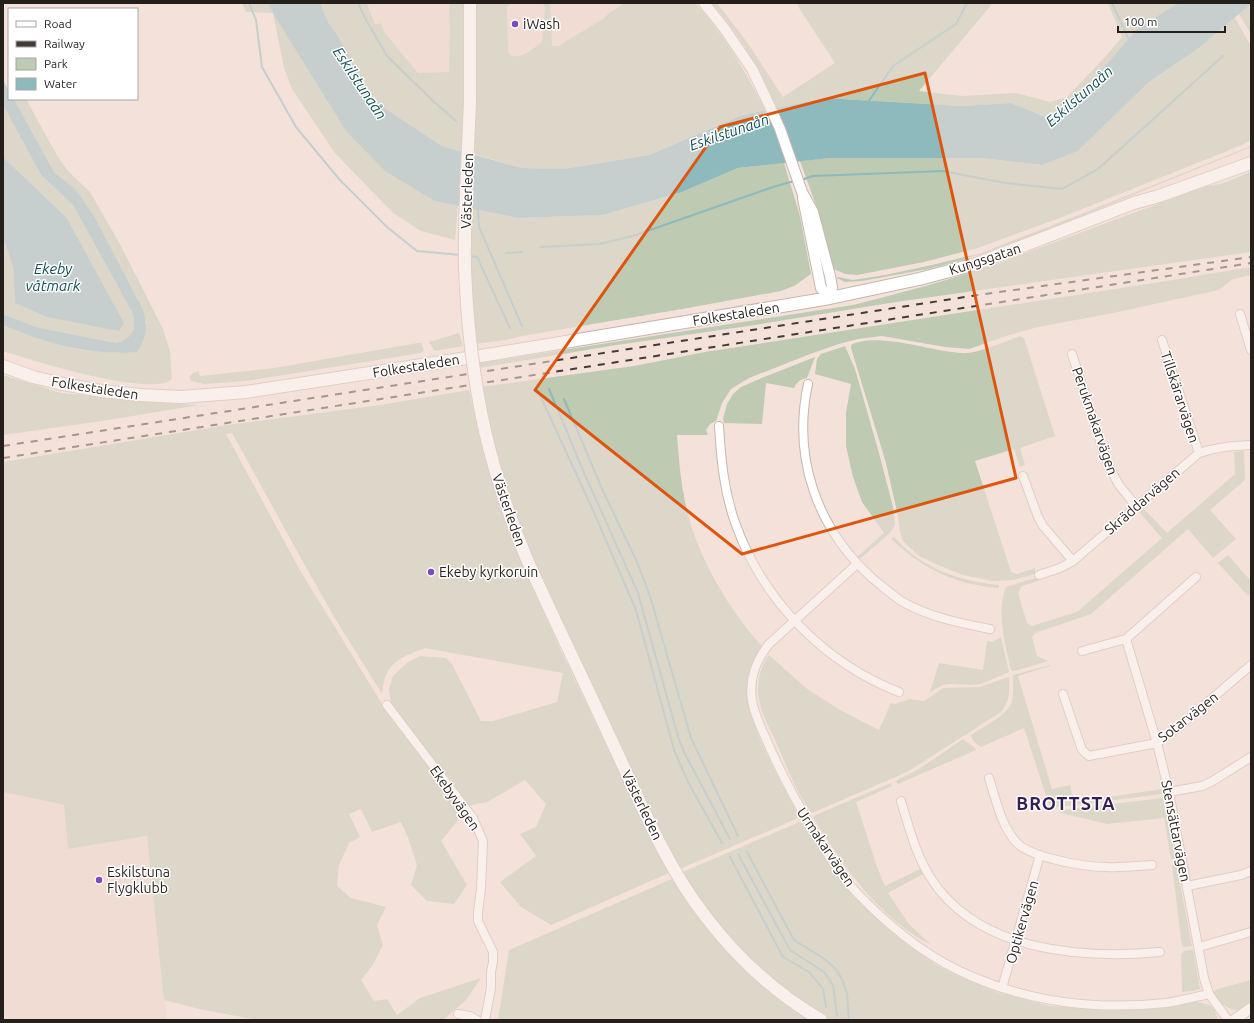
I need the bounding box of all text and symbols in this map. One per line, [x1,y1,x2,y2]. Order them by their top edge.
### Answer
legend [8,8,138,100]
scale bar [1118,8,1225,34]
text: 100 m [1124,15,1157,28]
place label: iWash [523,16,560,32]
text: Road [44,17,72,30]
marker: iWash [510,19,520,29]
text: Railway [44,37,85,50]
water label: Eskilstunaån [330,44,390,122]
text: Park [44,57,68,70]
water label: Eskilstunaån [1042,62,1116,130]
text: Water [44,77,77,90]
water label: Eskilstunaån [687,110,771,154]
street label: Västerleden [458,153,476,229]
street label: Kungsgatan [947,240,1023,278]
water label: Ekeby våtmark [25,260,81,294]
street label: Folkestaleden [691,299,781,329]
street label: Tillskärarvägen [1158,349,1202,445]
street label: Folkestaleden [371,351,461,381]
street label: Perukmakarvägen [1069,365,1121,477]
street label: Folkestaleden [50,373,140,403]
street label: Skräddarvägen [1101,464,1183,538]
street label: Västerleden [489,472,529,548]
place label: Ekeby kyrkoruin [439,564,538,580]
marker: Ekeby kyrkoruin [426,567,436,577]
street label: Sotarvägen [1155,689,1221,745]
street label: Ekebyvägen [427,763,483,833]
street label: Västerleden [618,767,666,843]
street label: Stensättarvägen [1158,779,1194,883]
district label: BROTTSTA [1016,793,1116,813]
street label: Urmakarvägen [794,804,858,890]
place label: Eskilstuna Flygklubb [107,864,170,896]
marker: Eskilstuna Flygklubb [94,875,104,885]
street label: Optikervägen [1002,878,1042,966]

